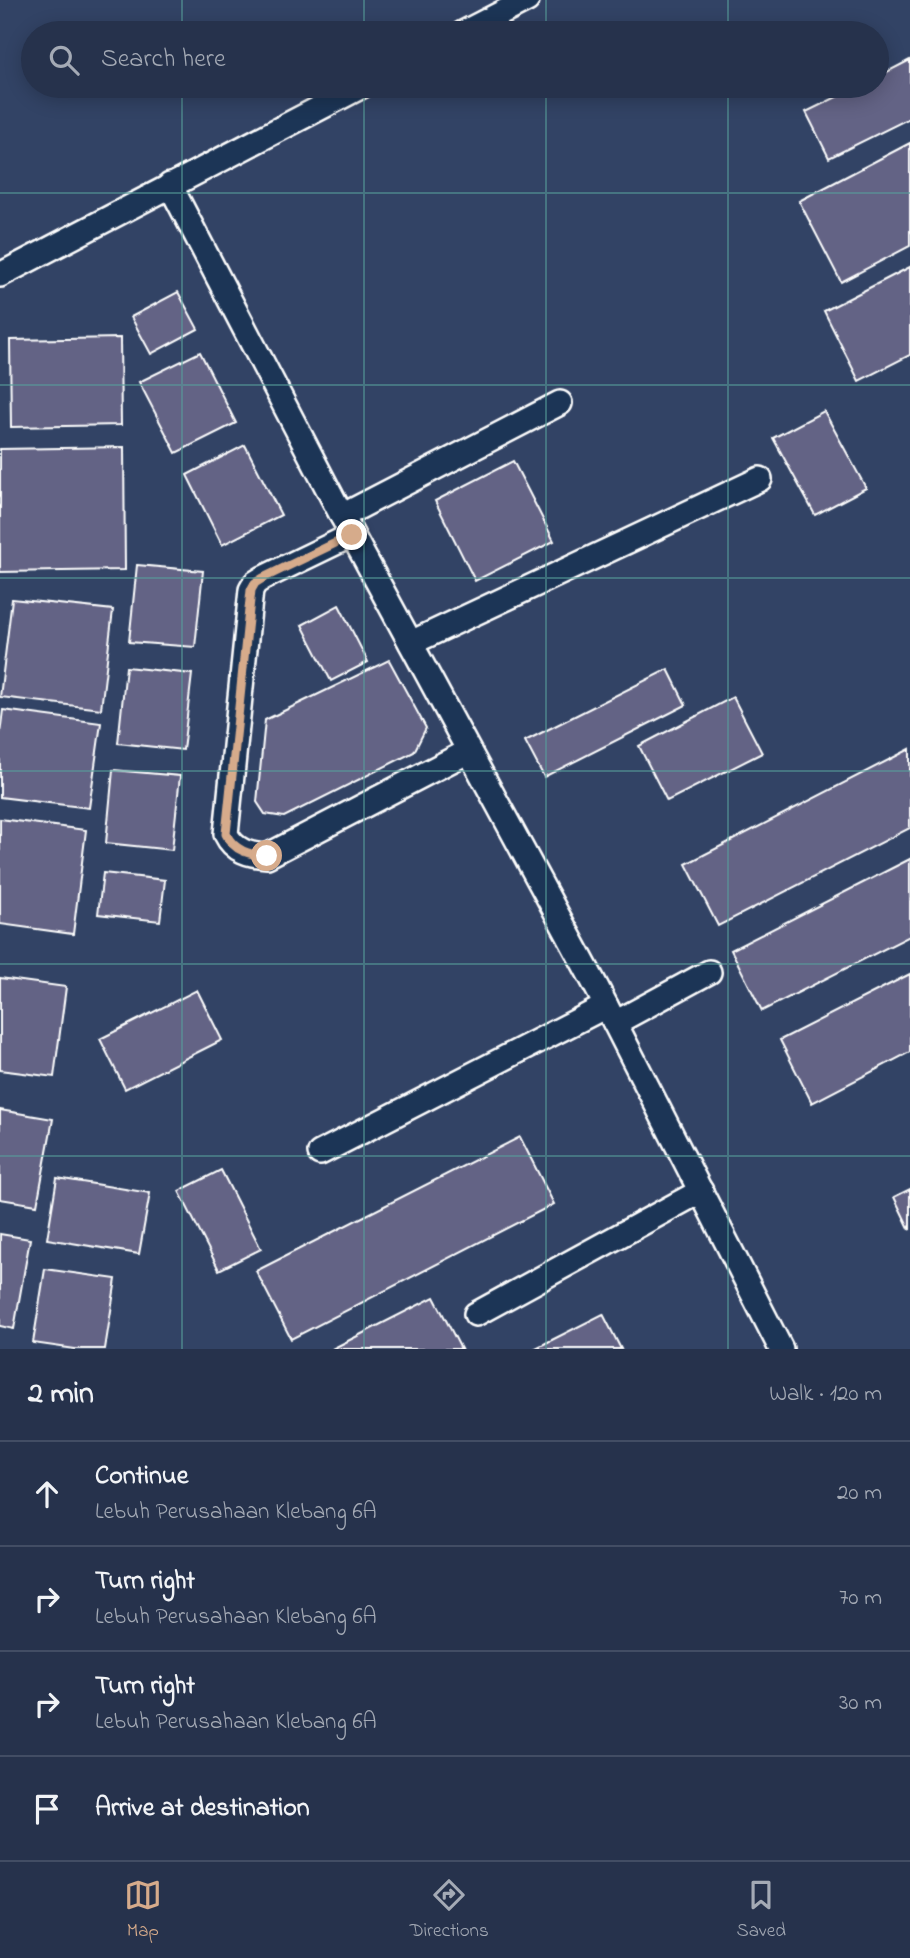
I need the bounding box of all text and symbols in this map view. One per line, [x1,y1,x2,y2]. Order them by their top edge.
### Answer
search box [21,21,889,98]
icon: search [45,41,83,79]
text: Search here [101,41,226,79]
route end [336,519,367,550]
route start [251,840,282,871]
text: 2 min [28,1373,94,1417]
text: Walk · 120 m [769,1378,882,1411]
text: Continue [95,1458,188,1496]
icon: ahead [28,1475,66,1513]
text: 20 m [837,1477,882,1510]
text: Lebuh Perusahaan Klebang 6A [95,1496,377,1529]
text: Turn right [95,1563,195,1601]
icon: right [28,1580,66,1618]
text: 70 m [839,1582,882,1615]
text: Lebuh Perusahaan Klebang 6A [95,1601,377,1634]
text: Turn right [95,1668,195,1706]
icon: right [28,1685,66,1723]
text: 30 m [839,1687,882,1720]
text: Lebuh Perusahaan Klebang 6A [95,1706,377,1739]
icon: arrive [28,1790,66,1828]
text: Arrive at destination [95,1790,310,1828]
tab: Map [124,1876,162,1945]
tab: Directions [410,1876,489,1945]
tab: Saved [737,1876,786,1945]

